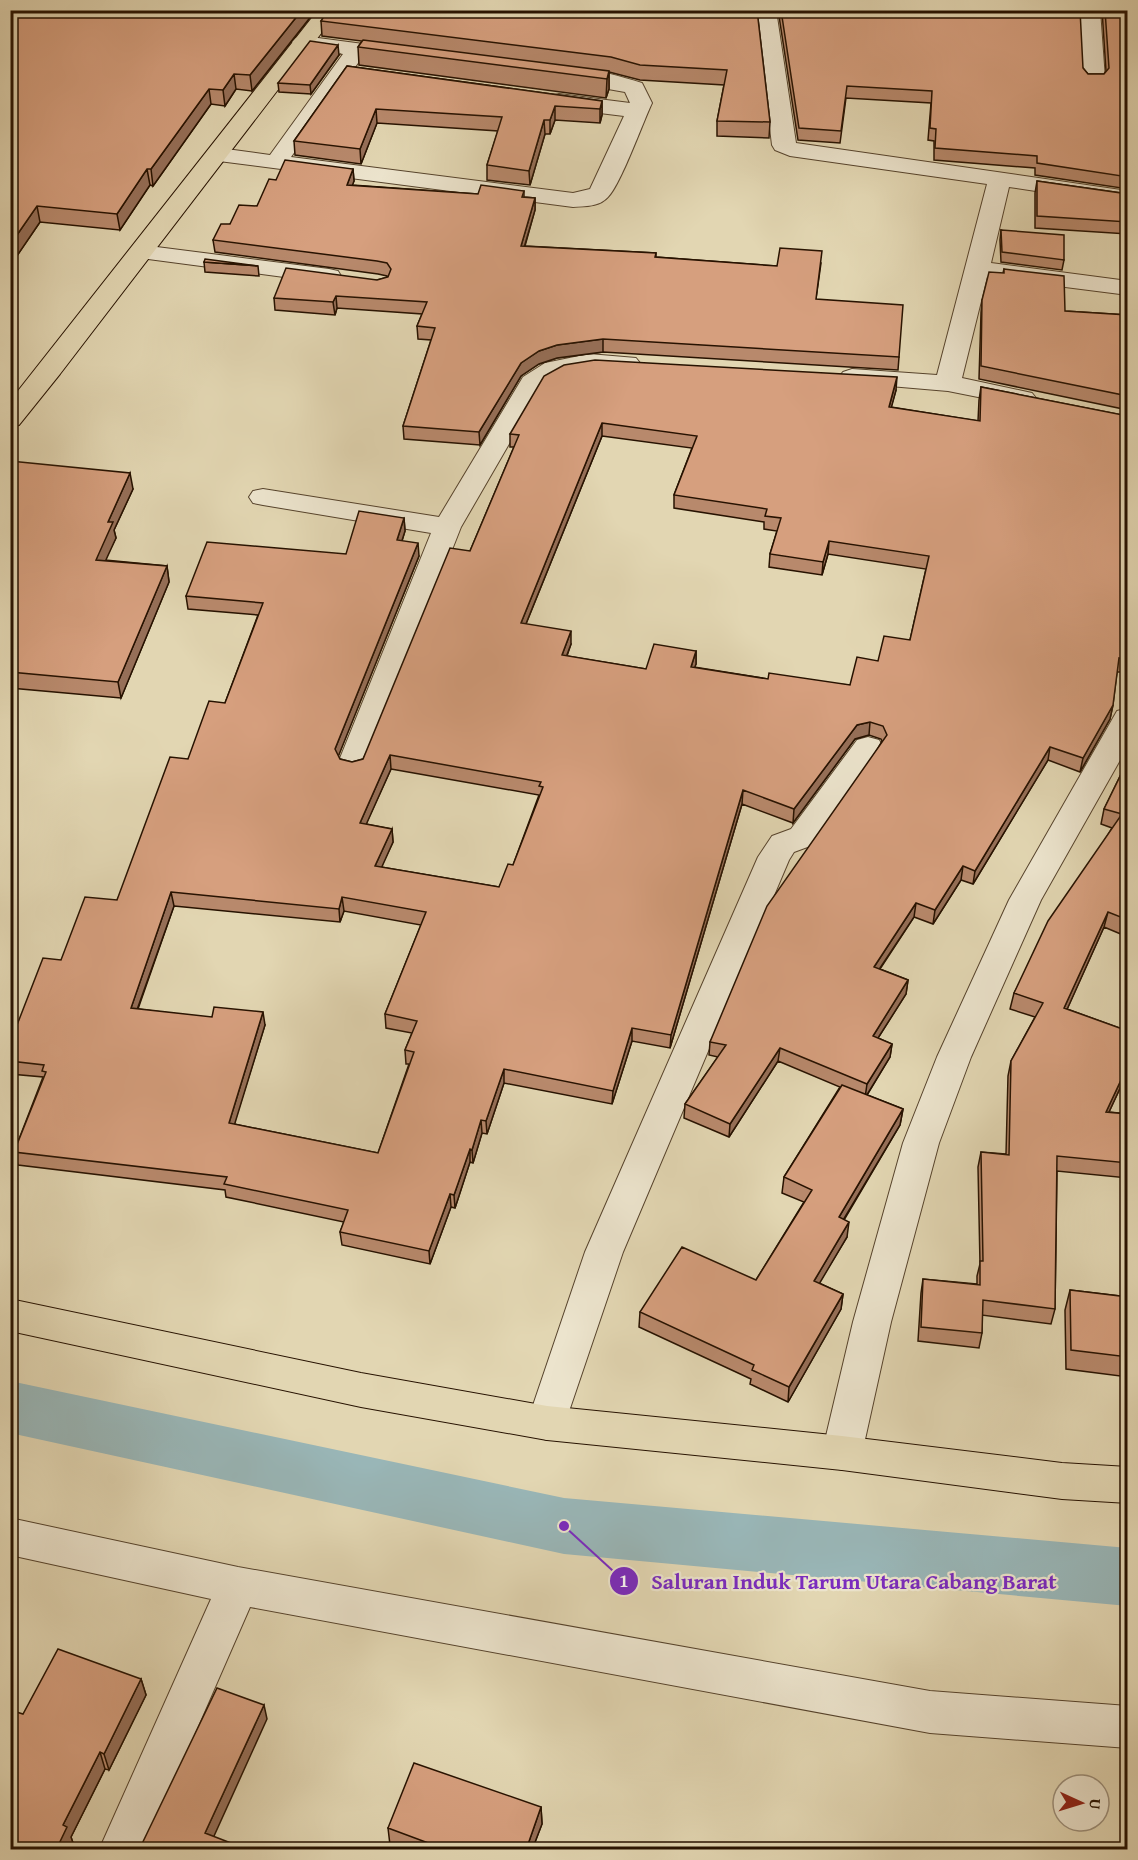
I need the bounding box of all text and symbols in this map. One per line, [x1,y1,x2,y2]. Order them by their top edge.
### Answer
callout: Saluran Induk Tarum Utara Cabang Barat [609,1561,1069,1601]
text: Saluran Induk Tarum Utara Cabang Barat [651,1565,1057,1597]
text: 1 [619,1567,629,1594]
north arrow [1051,1773,1111,1833]
text: U [1084,1798,1108,1810]

